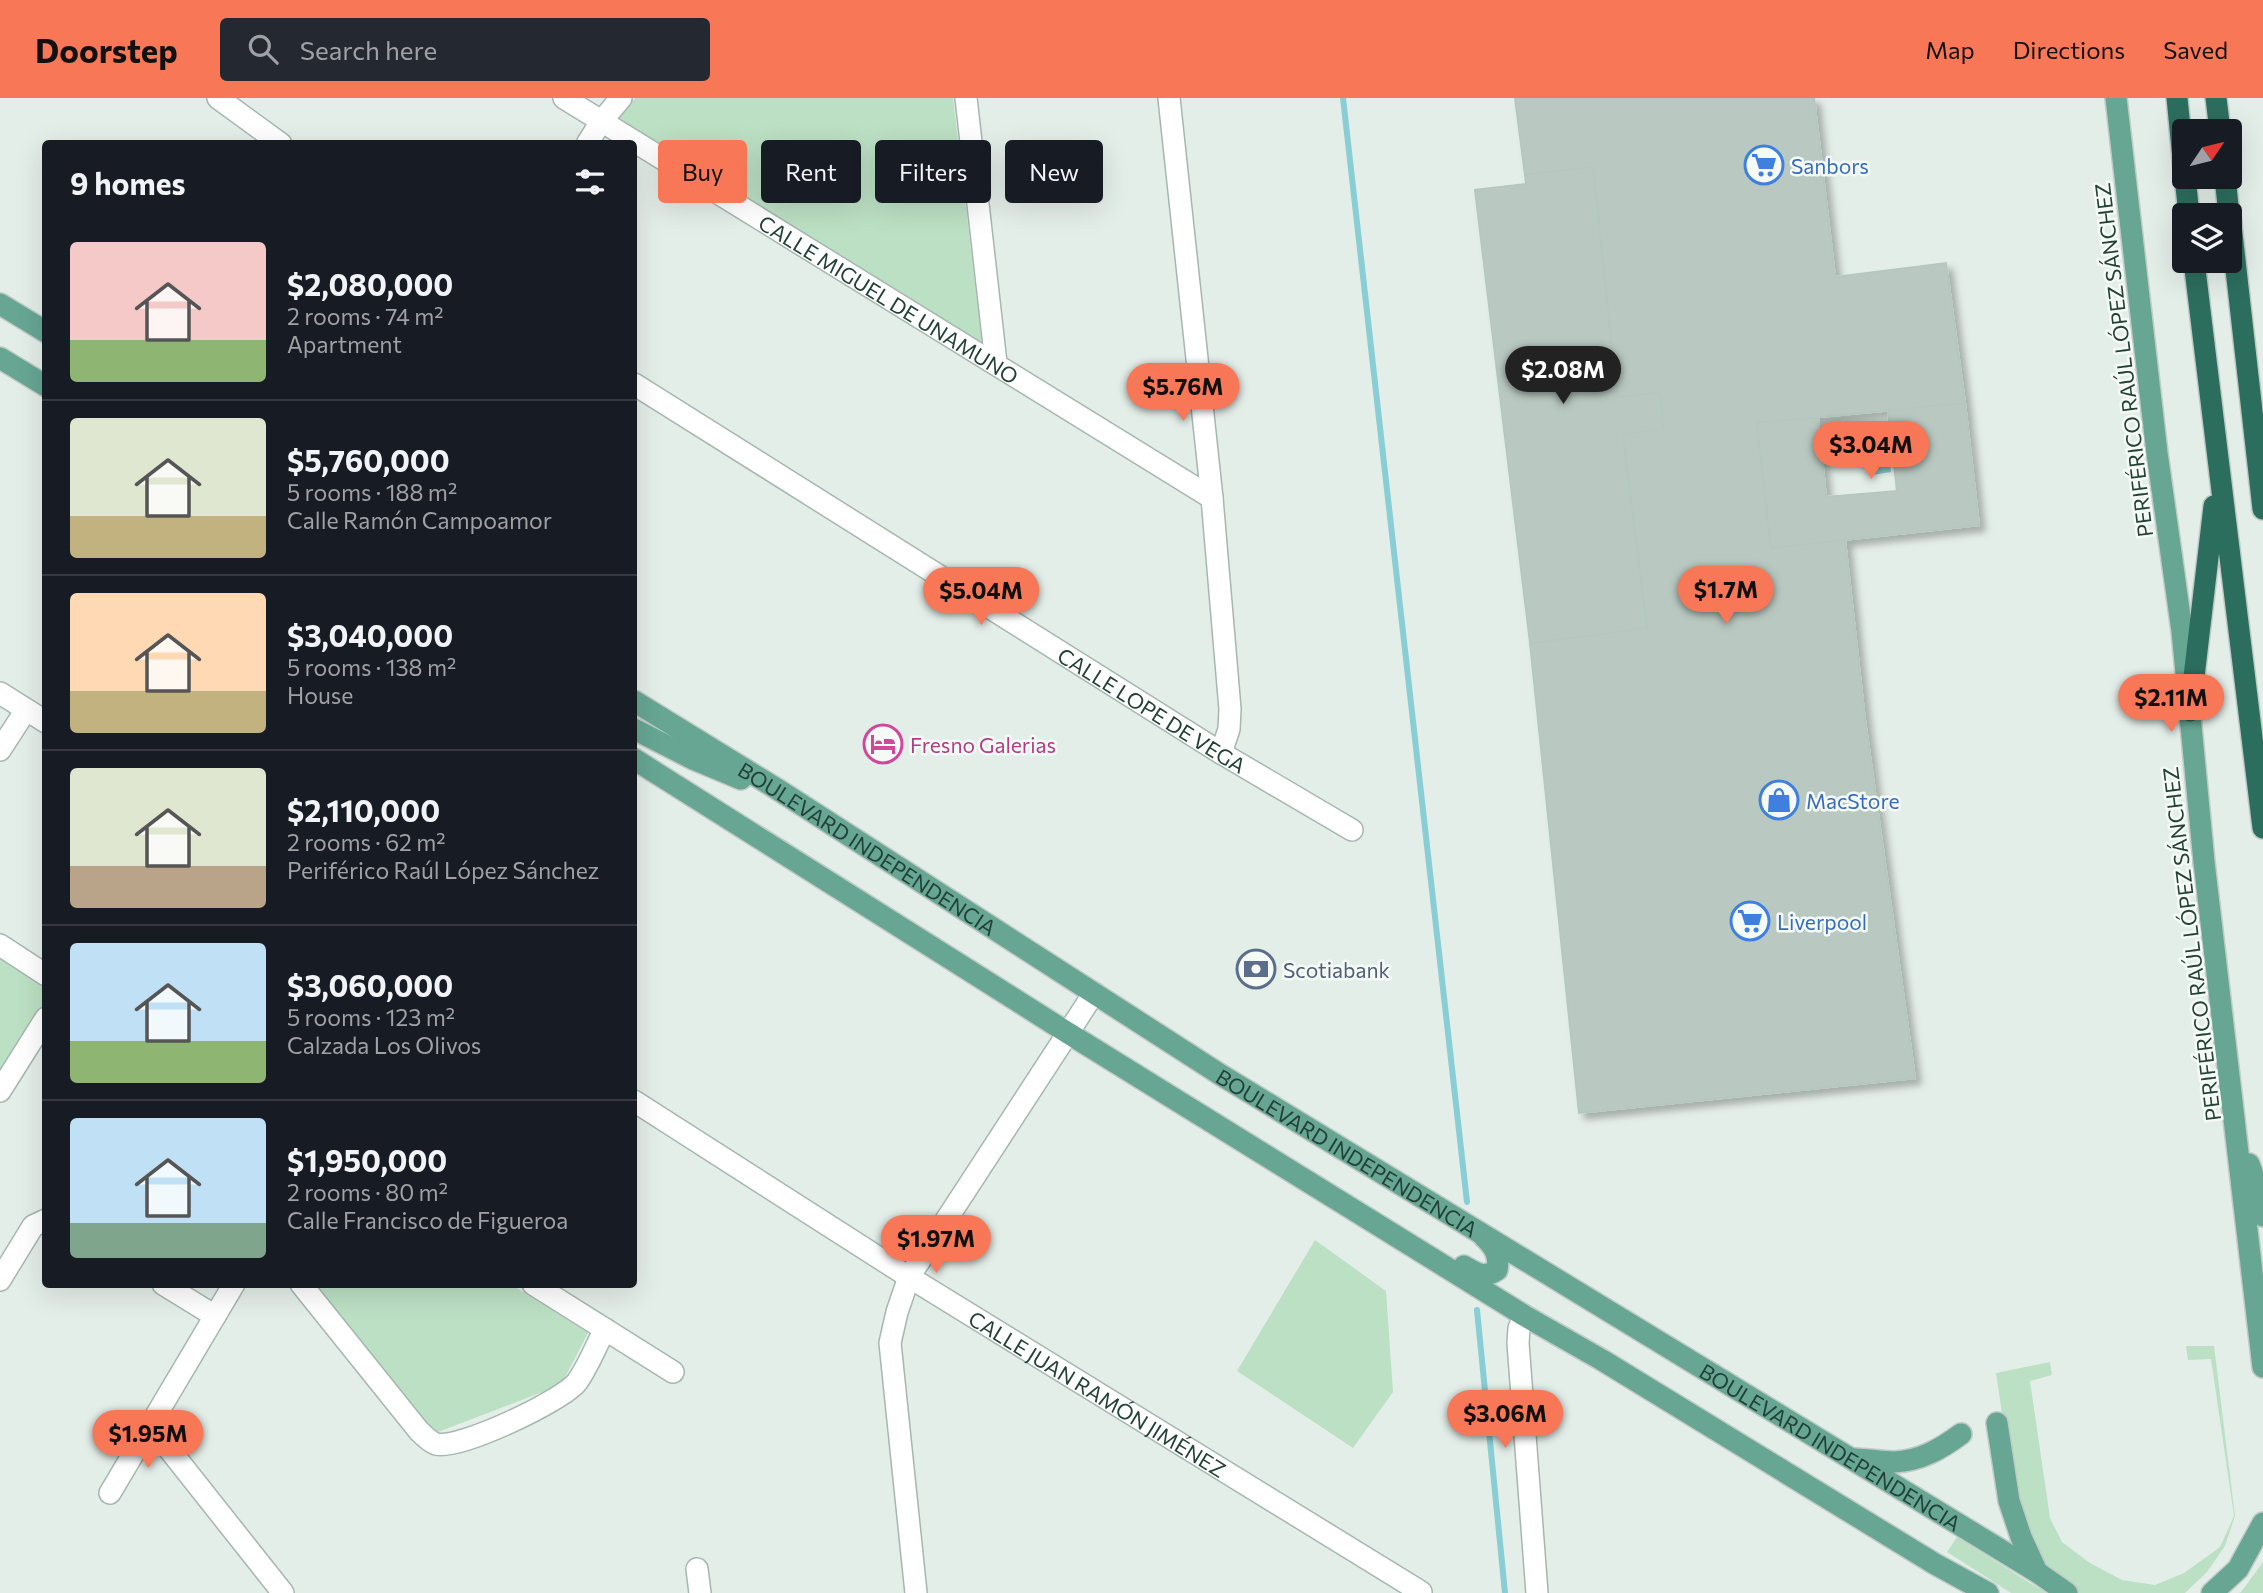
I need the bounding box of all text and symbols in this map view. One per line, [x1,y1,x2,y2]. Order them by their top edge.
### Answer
search box [220,18,710,81]
text: Doorstep [35,29,178,70]
icon: search [244,30,282,68]
text: Search here [300,34,437,65]
text: Map [1925,35,1975,64]
text: Directions [2013,35,2125,64]
text: Saved [2163,35,2228,64]
north arrow [2172,119,2242,189]
map controls [2172,119,2242,273]
chip: Buy [658,140,747,203]
chip: Rent [761,140,861,203]
chip: Filters [875,140,991,203]
chip: New [1005,140,1103,203]
supermarket icon: Sanbors [1743,144,1785,186]
place label: Sanbors [1791,153,1869,178]
icon: filters [571,163,609,201]
text: 9 homes [70,164,185,201]
street label: PERIFÉRICO RAÚL LÓPEZ SÁNCHEZ [2089,181,2157,539]
button: layers [2172,203,2242,273]
street label: CALLE MIGUEL DE UNAMUNO [755,209,1024,388]
text: $2,080,000 [287,265,453,302]
icon: home [126,270,210,354]
text: 2 rooms · 74 m² [287,302,443,330]
text: Apartment [287,330,402,358]
pin: $2.08M [1506,346,1620,406]
text: $2.08M [1521,355,1605,383]
pin: $5.76M [1126,364,1240,423]
text: $5.76M [1142,372,1224,400]
pin: $3.04M [1814,422,1928,481]
text: $3.04M [1829,430,1913,458]
text: $5,760,000 [287,441,450,478]
icon: home [126,446,210,530]
text: 5 rooms · 188 m² [287,478,457,506]
text: Calle Ramón Campoamor [287,506,552,534]
pin: $1.7M [1677,566,1775,626]
pin: $5.04M [924,568,1038,627]
text: $1.7M [1694,575,1758,603]
text: $5.04M [939,576,1023,604]
text: $3,040,000 [287,616,453,653]
icon: home [126,621,210,705]
street label: CALLE LOPE DE VEGA [1054,641,1251,777]
text: 5 rooms · 138 m² [287,653,456,681]
pin: $2.11M [2114,674,2228,734]
text: House [287,681,353,709]
text: $2.11M [2134,683,2208,711]
hotel icon: Fresno Galerias [862,723,904,765]
place label: Fresno Galerias [910,732,1056,757]
street label: BOULEVARD INDEPENDENCIA [734,756,1001,940]
street label: PERIFÉRICO RAÚL LÓPEZ SÁNCHEZ [2157,765,2225,1123]
shop icon: MacStore [1758,779,1800,821]
place label: MacStore [1806,788,1899,813]
text: $2,110,000 [287,791,440,828]
icon: home [126,796,210,880]
text: 2 rooms · 62 m² [287,828,446,856]
text: Periférico Raúl López Sánchez [287,856,599,884]
supermarket icon: Liverpool [1729,900,1771,942]
place label: Liverpool [1777,909,1867,934]
bank icon: Scotiabank [1235,948,1277,990]
place label: Scotiabank [1283,957,1390,982]
text: $3,060,000 [287,966,453,1003]
icon: home [126,971,210,1055]
text: 5 rooms · 123 m² [287,1003,455,1031]
text: Calzada Los Olivos [287,1031,481,1059]
street label: BOULEVARD INDEPENDENCIA [1212,1063,1483,1241]
text: $1,950,000 [287,1141,447,1178]
icon: home [126,1146,210,1230]
text: 2 rooms · 80 m² [287,1178,448,1206]
text: Calle Francisco de Figueroa [287,1206,568,1234]
pin: $1.97M [879,1216,993,1275]
text: $1.97M [897,1224,975,1252]
street label: CALLE JUAN RAMÓN JIMÉNEZ [965,1305,1231,1482]
street label: BOULEVARD INDEPENDENCIA [1696,1357,1966,1535]
pin: $3.06M [1448,1390,1562,1450]
text: $3.06M [1463,1399,1547,1427]
pin: $1.95M [91,1410,205,1470]
text: $1.95M [108,1419,188,1447]

